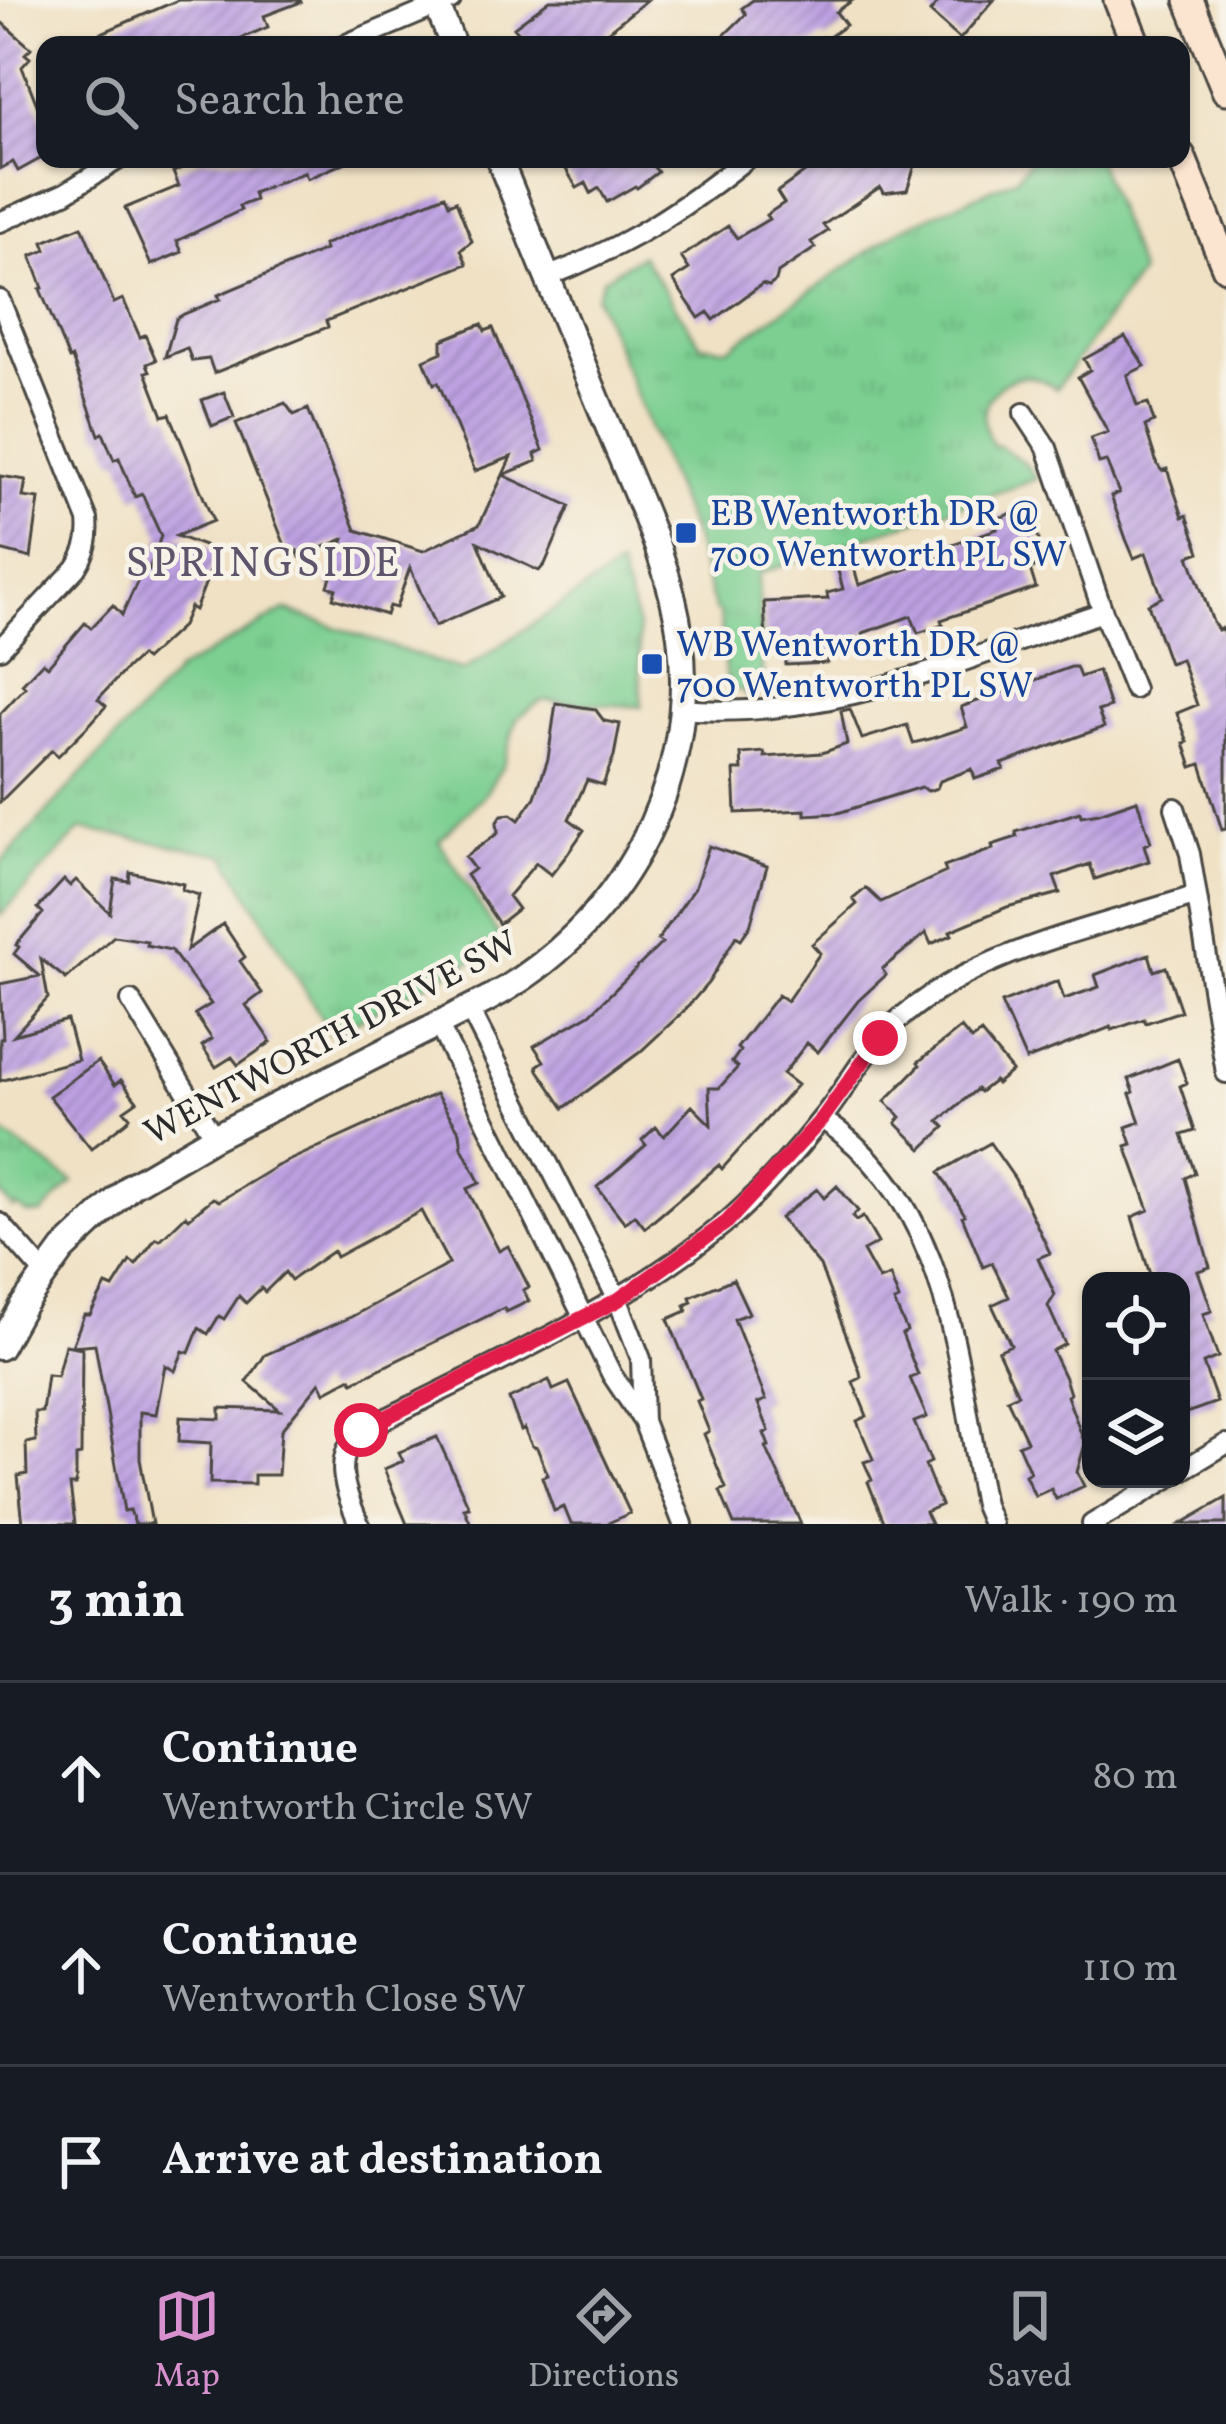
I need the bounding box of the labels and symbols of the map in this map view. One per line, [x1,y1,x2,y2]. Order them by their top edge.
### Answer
place label: EB Wentworth DR @ 700 Wentworth PL SW [710,491,1067,582]
marker: EB Wentworth DR @ 700 Wentworth PL SW [673,520,699,546]
district label: SPRINGSIDE [125,536,403,595]
place label: WB Wentworth DR @ 700 Wentworth PL SW [676,622,1033,713]
marker: WB Wentworth DR @ 700 Wentworth PL SW [639,651,665,677]
street label: WENTWORTH DRIVE SW [136,920,527,1159]
route end [853,1011,907,1065]
route start [334,1403,388,1457]

